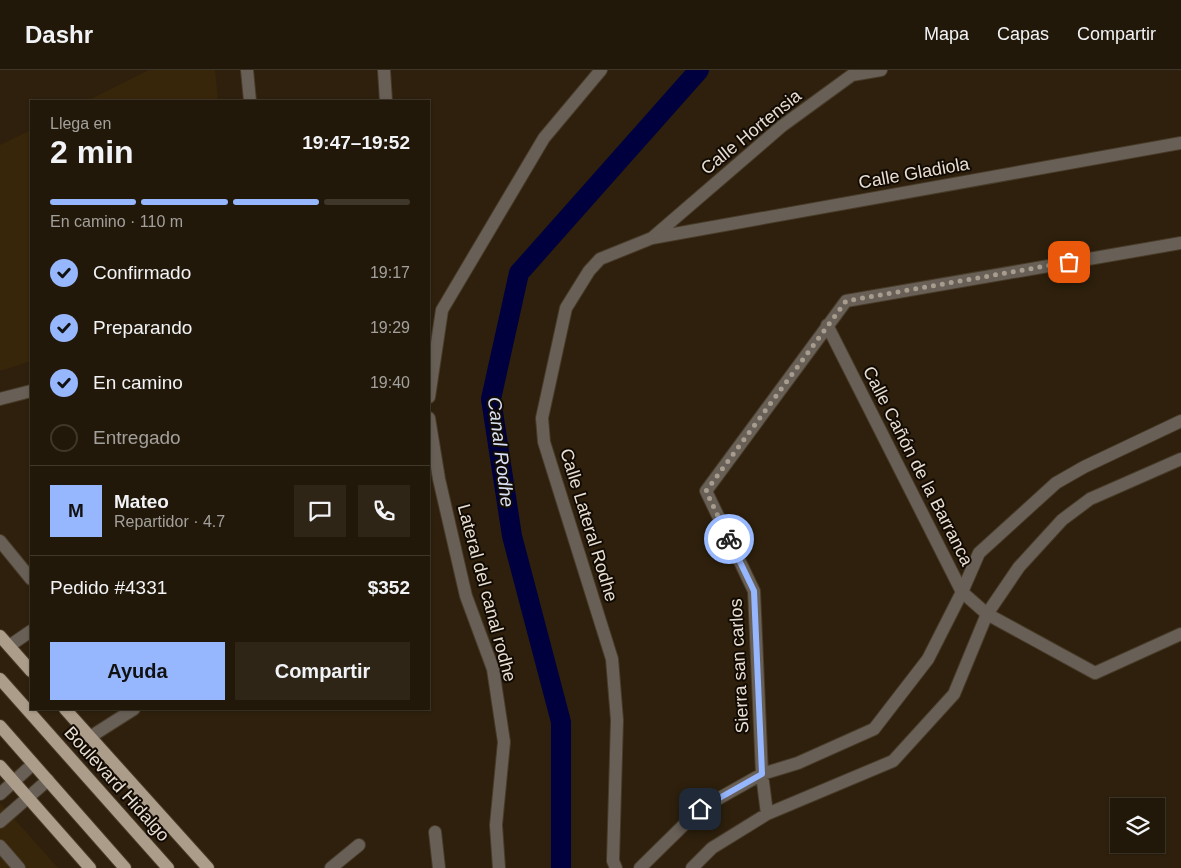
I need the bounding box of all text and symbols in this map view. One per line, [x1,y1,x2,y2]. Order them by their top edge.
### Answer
text: Dashr [25,21,93,48]
text: Mapa [924,24,969,44]
text: Capas [997,24,1049,44]
text: Compartir [1077,24,1156,44]
street label: Calle Hortensia [697,85,806,178]
text: Llega en [50,115,111,132]
text: 19:47–19:52 [302,132,410,153]
text: 2 min [50,134,134,170]
street label: Calle Gladiola [857,153,972,193]
text: En camino · 110 m [50,213,183,230]
pin [1048,241,1090,283]
icon: bag [1055,248,1083,276]
icon: check [50,259,78,287]
text: Confirmado [93,262,191,283]
text: 19:17 [370,264,410,281]
icon: check [50,314,78,342]
text: Preparando [93,317,192,338]
text: 19:29 [370,319,410,336]
street label: Calle Cañón de la Barranca [859,363,978,570]
icon: check [50,369,78,397]
text: En camino [93,372,183,393]
text: 19:40 [370,374,410,391]
water label: Canal Rodhe [484,396,518,508]
text: Entregado [93,427,181,448]
street label: Calle Lateral Rodhe [556,446,622,604]
button: chat [294,485,346,537]
button: phone [358,485,410,537]
text: Mateo [114,491,169,512]
text: M [68,500,84,521]
street label: Lateral del canal rodhe [454,502,520,684]
text: Repartidor · 4.7 [114,513,225,530]
courier [704,514,754,564]
icon: bike [715,525,743,553]
text: Pedido #4331 [50,577,167,598]
text: $352 [368,577,410,598]
street label: Sierra san carlos [725,598,753,734]
button: Ayuda [50,642,225,700]
button: Compartir [235,642,410,700]
street label: Boulevard Hidalgo [60,723,174,845]
pin [679,788,721,830]
icon: home [686,795,714,823]
map controls [1110,798,1165,853]
button: layers [1110,798,1165,853]

